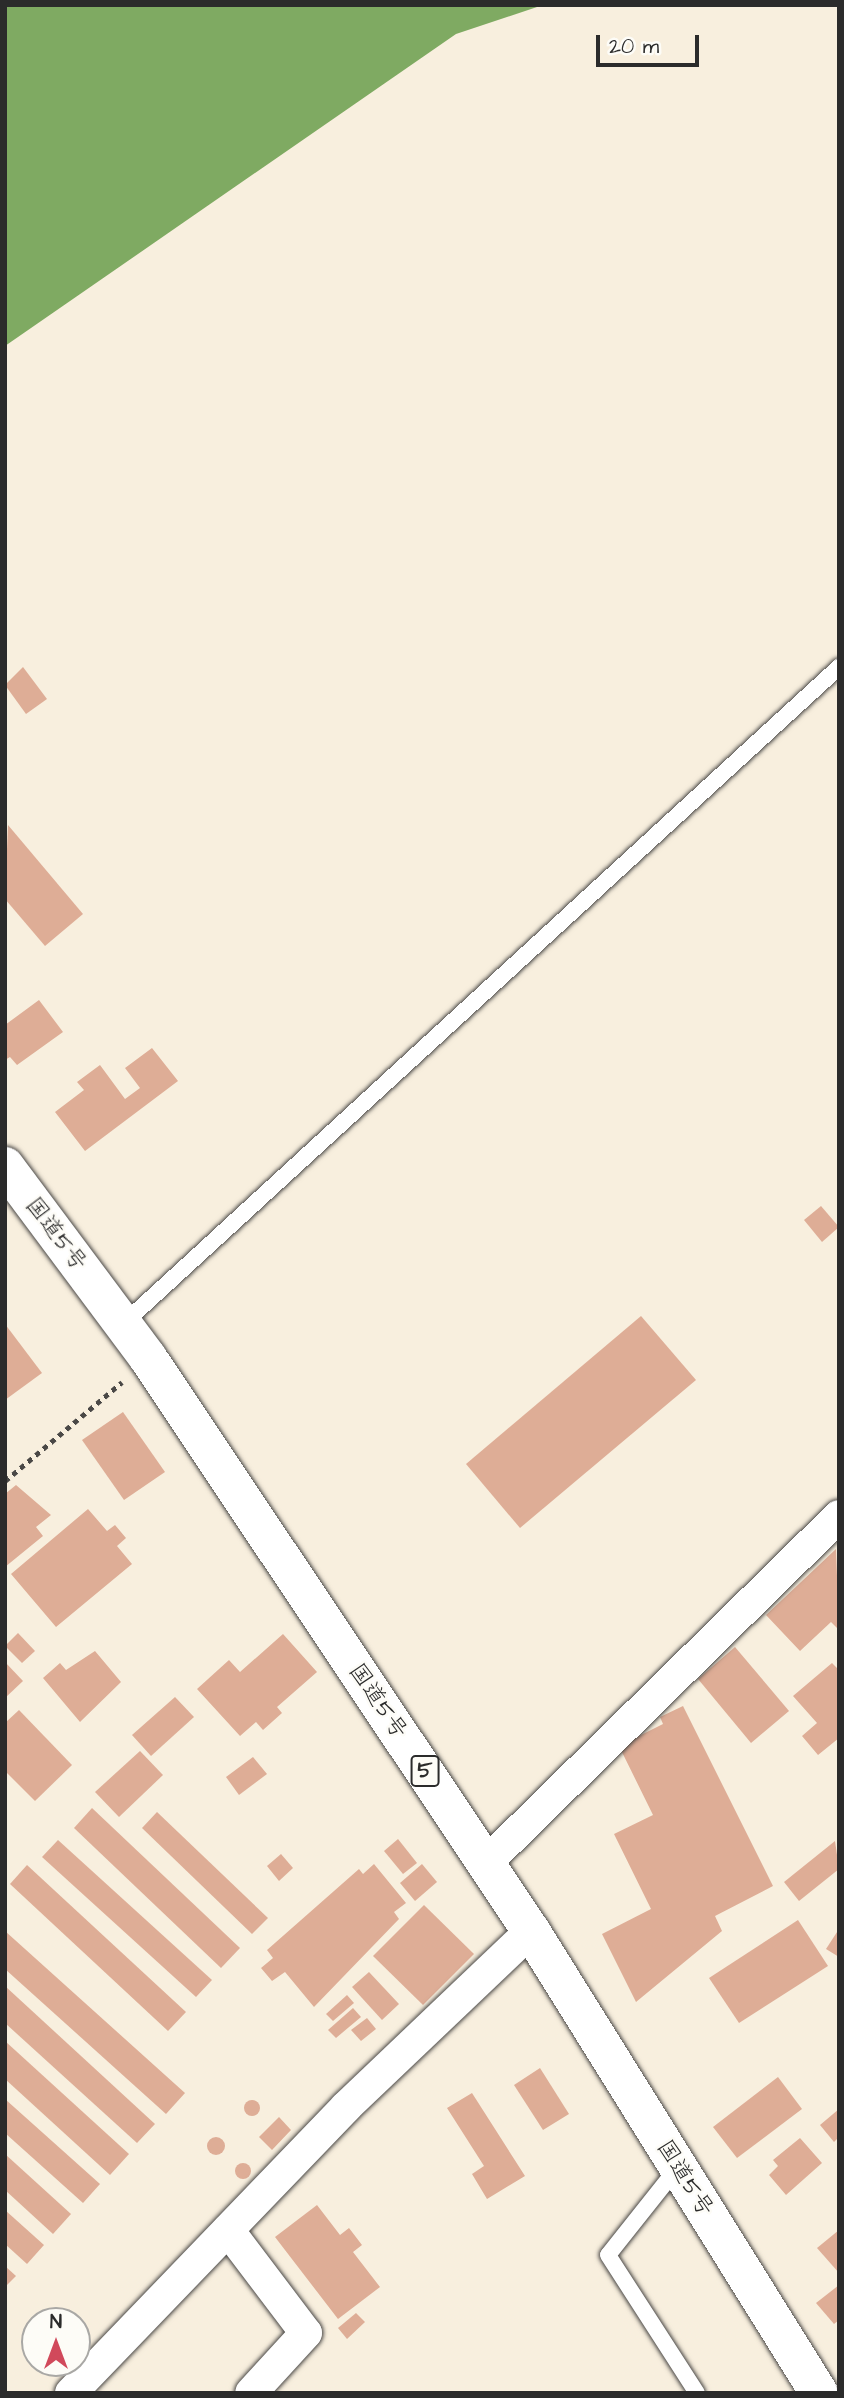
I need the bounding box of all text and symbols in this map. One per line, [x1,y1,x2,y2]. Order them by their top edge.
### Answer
scale bar [599,21,702,65]
text: 20 m [609,32,659,61]
street label: 国道5号 [19,1192,93,1276]
street label: 国道5号 [343,1658,413,1744]
road number: 5 [409,1754,441,1788]
street label: 国道5号 [651,2135,719,2221]
north arrow [21,2307,91,2377]
text: N [50,2309,62,2336]

